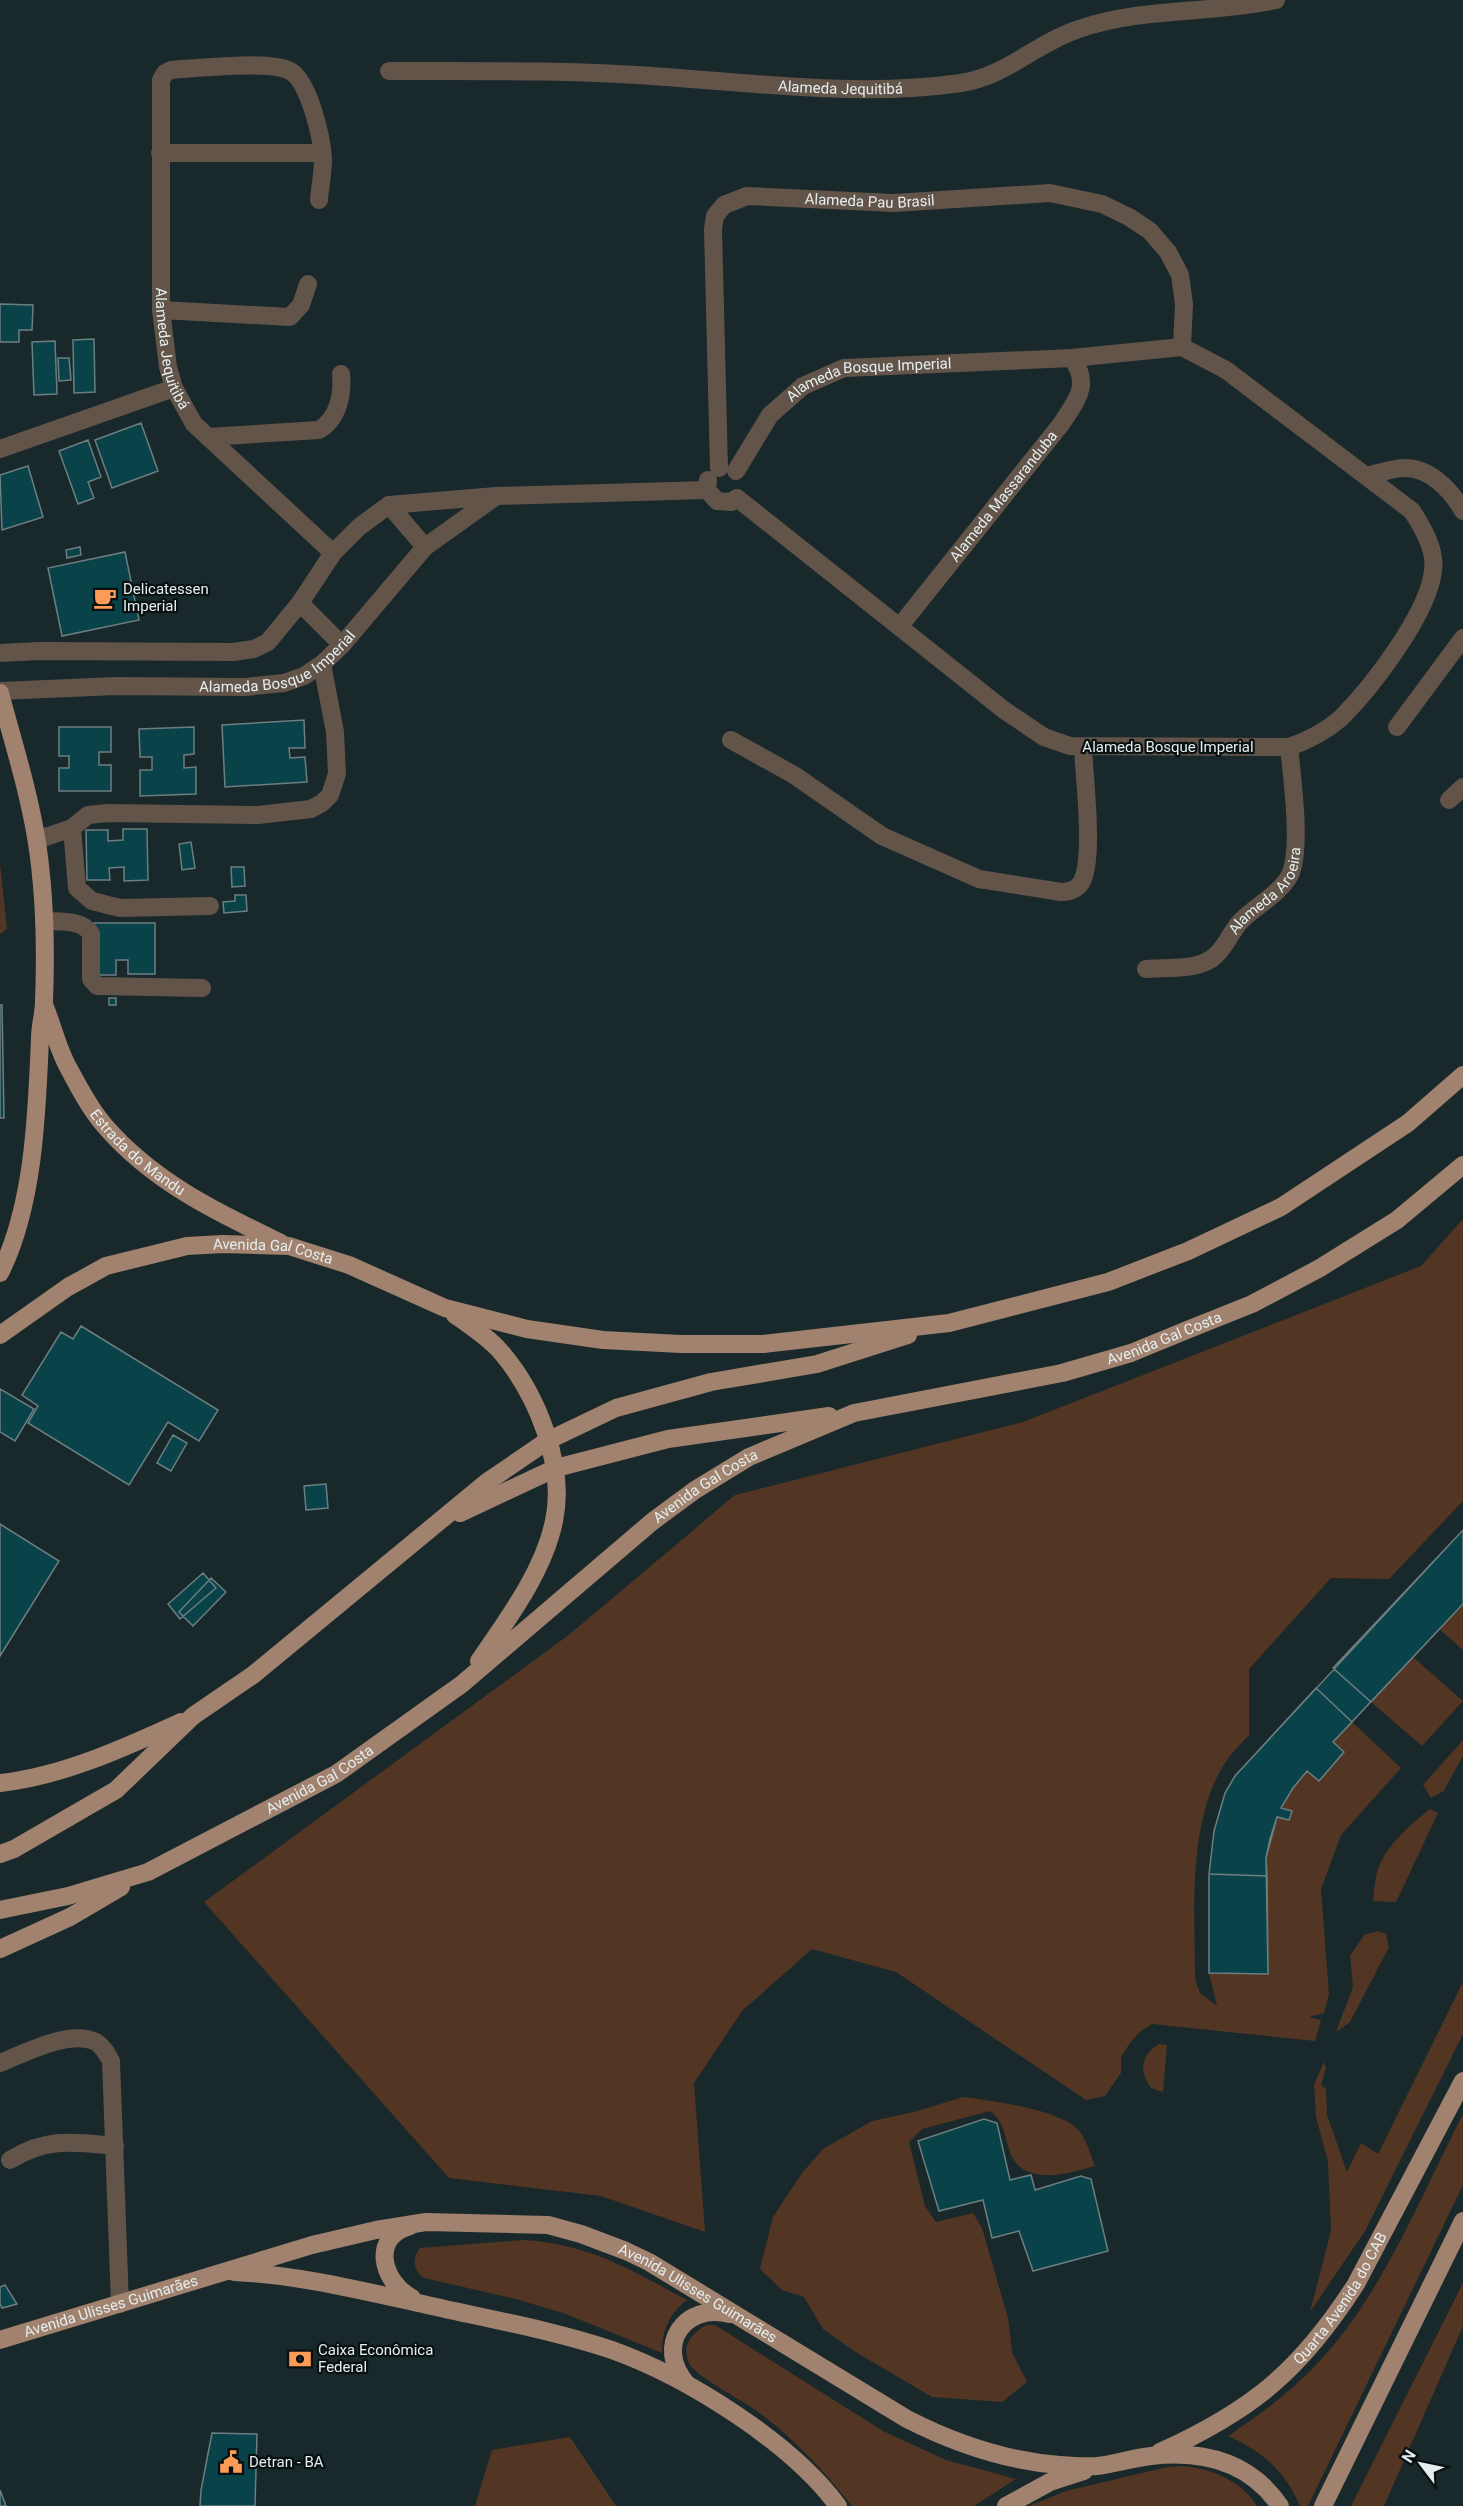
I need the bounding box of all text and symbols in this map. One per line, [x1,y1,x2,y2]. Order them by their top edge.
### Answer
street label: Alameda Jequitibá [777,77,903,98]
street label: Alameda Pau Brasil [804,190,935,212]
street label: Alameda Jequitibá [152,287,193,413]
street label: Alameda Bosque Imperial [783,354,952,405]
street label: Alameda Massaranduba [946,427,1061,565]
place label: Delicatessen Imperial [123,580,209,615]
cafe icon: Delicatessen Imperial [92,585,118,611]
street label: Alameda Bosque Imperial [199,627,359,696]
street label: Alameda Bosque Imperial [1082,738,1254,756]
street label: Alameda Aroeira [1225,846,1304,938]
street label: Estrada do Mandu [86,1106,188,1199]
street label: Avenida Gal Costa [212,1235,335,1268]
street label: Avenida Gal Costa [1105,1308,1224,1369]
street label: Avenida Gal Costa [649,1445,760,1527]
street label: Avenida Gal Costa [263,1741,377,1818]
street label: Quarta Avenida do CAB [1289,2229,1391,2368]
street label: Avenida Ulisses Guimarães [616,2240,780,2347]
street label: Avenida Ulisses Guimarães [22,2271,200,2341]
place label: Caixa Econômica Federal [318,2341,433,2376]
bank icon: Caixa Econômica Federal [287,2346,313,2372]
north arrow [1391,2434,1451,2494]
text: N [1398,2446,1420,2466]
public building icon: Detran - BA [218,2449,244,2475]
place label: Detran - BA [249,2453,324,2471]

